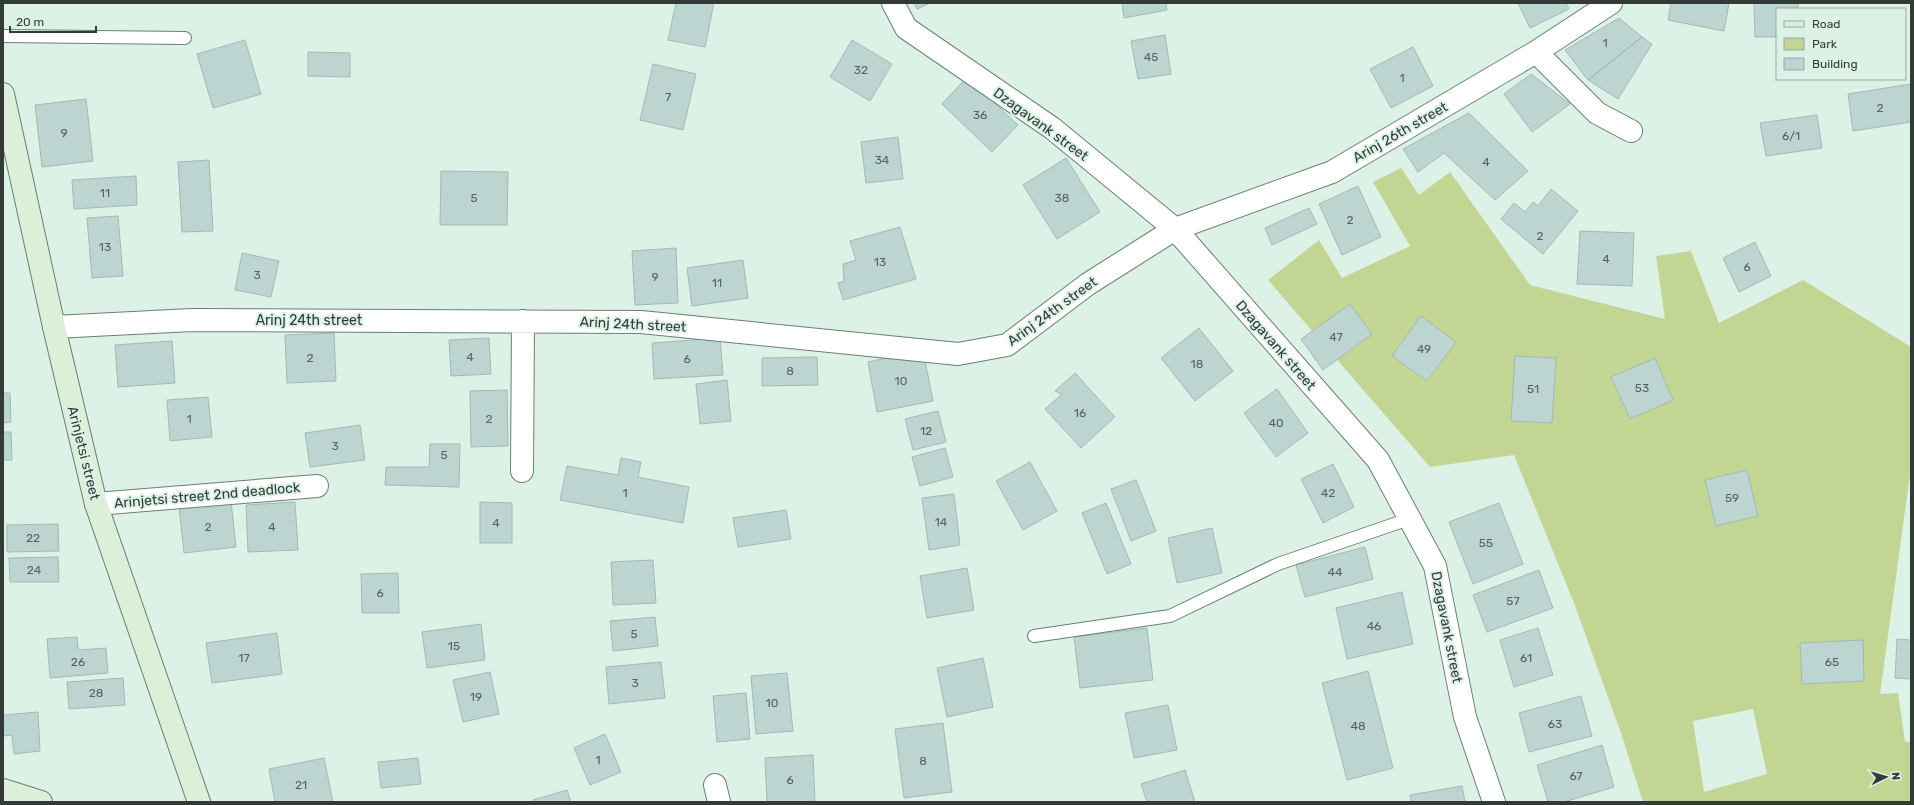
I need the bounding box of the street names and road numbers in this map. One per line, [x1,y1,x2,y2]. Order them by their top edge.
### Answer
street label: Dzagavank street [990,84,1092,165]
street label: Arinj 26th street [1350,98,1451,166]
street label: Arinj 24th street [1004,273,1101,350]
street label: Dzagavank street [1232,297,1320,394]
street label: Arinj 24th street [256,312,363,329]
street label: Arinj 24th street [579,313,687,336]
street label: Arinjetsi street [64,404,104,502]
street label: Arinjetsi street 2nd deadlock [113,479,302,512]
street label: Dzagavank street [1427,570,1466,685]

